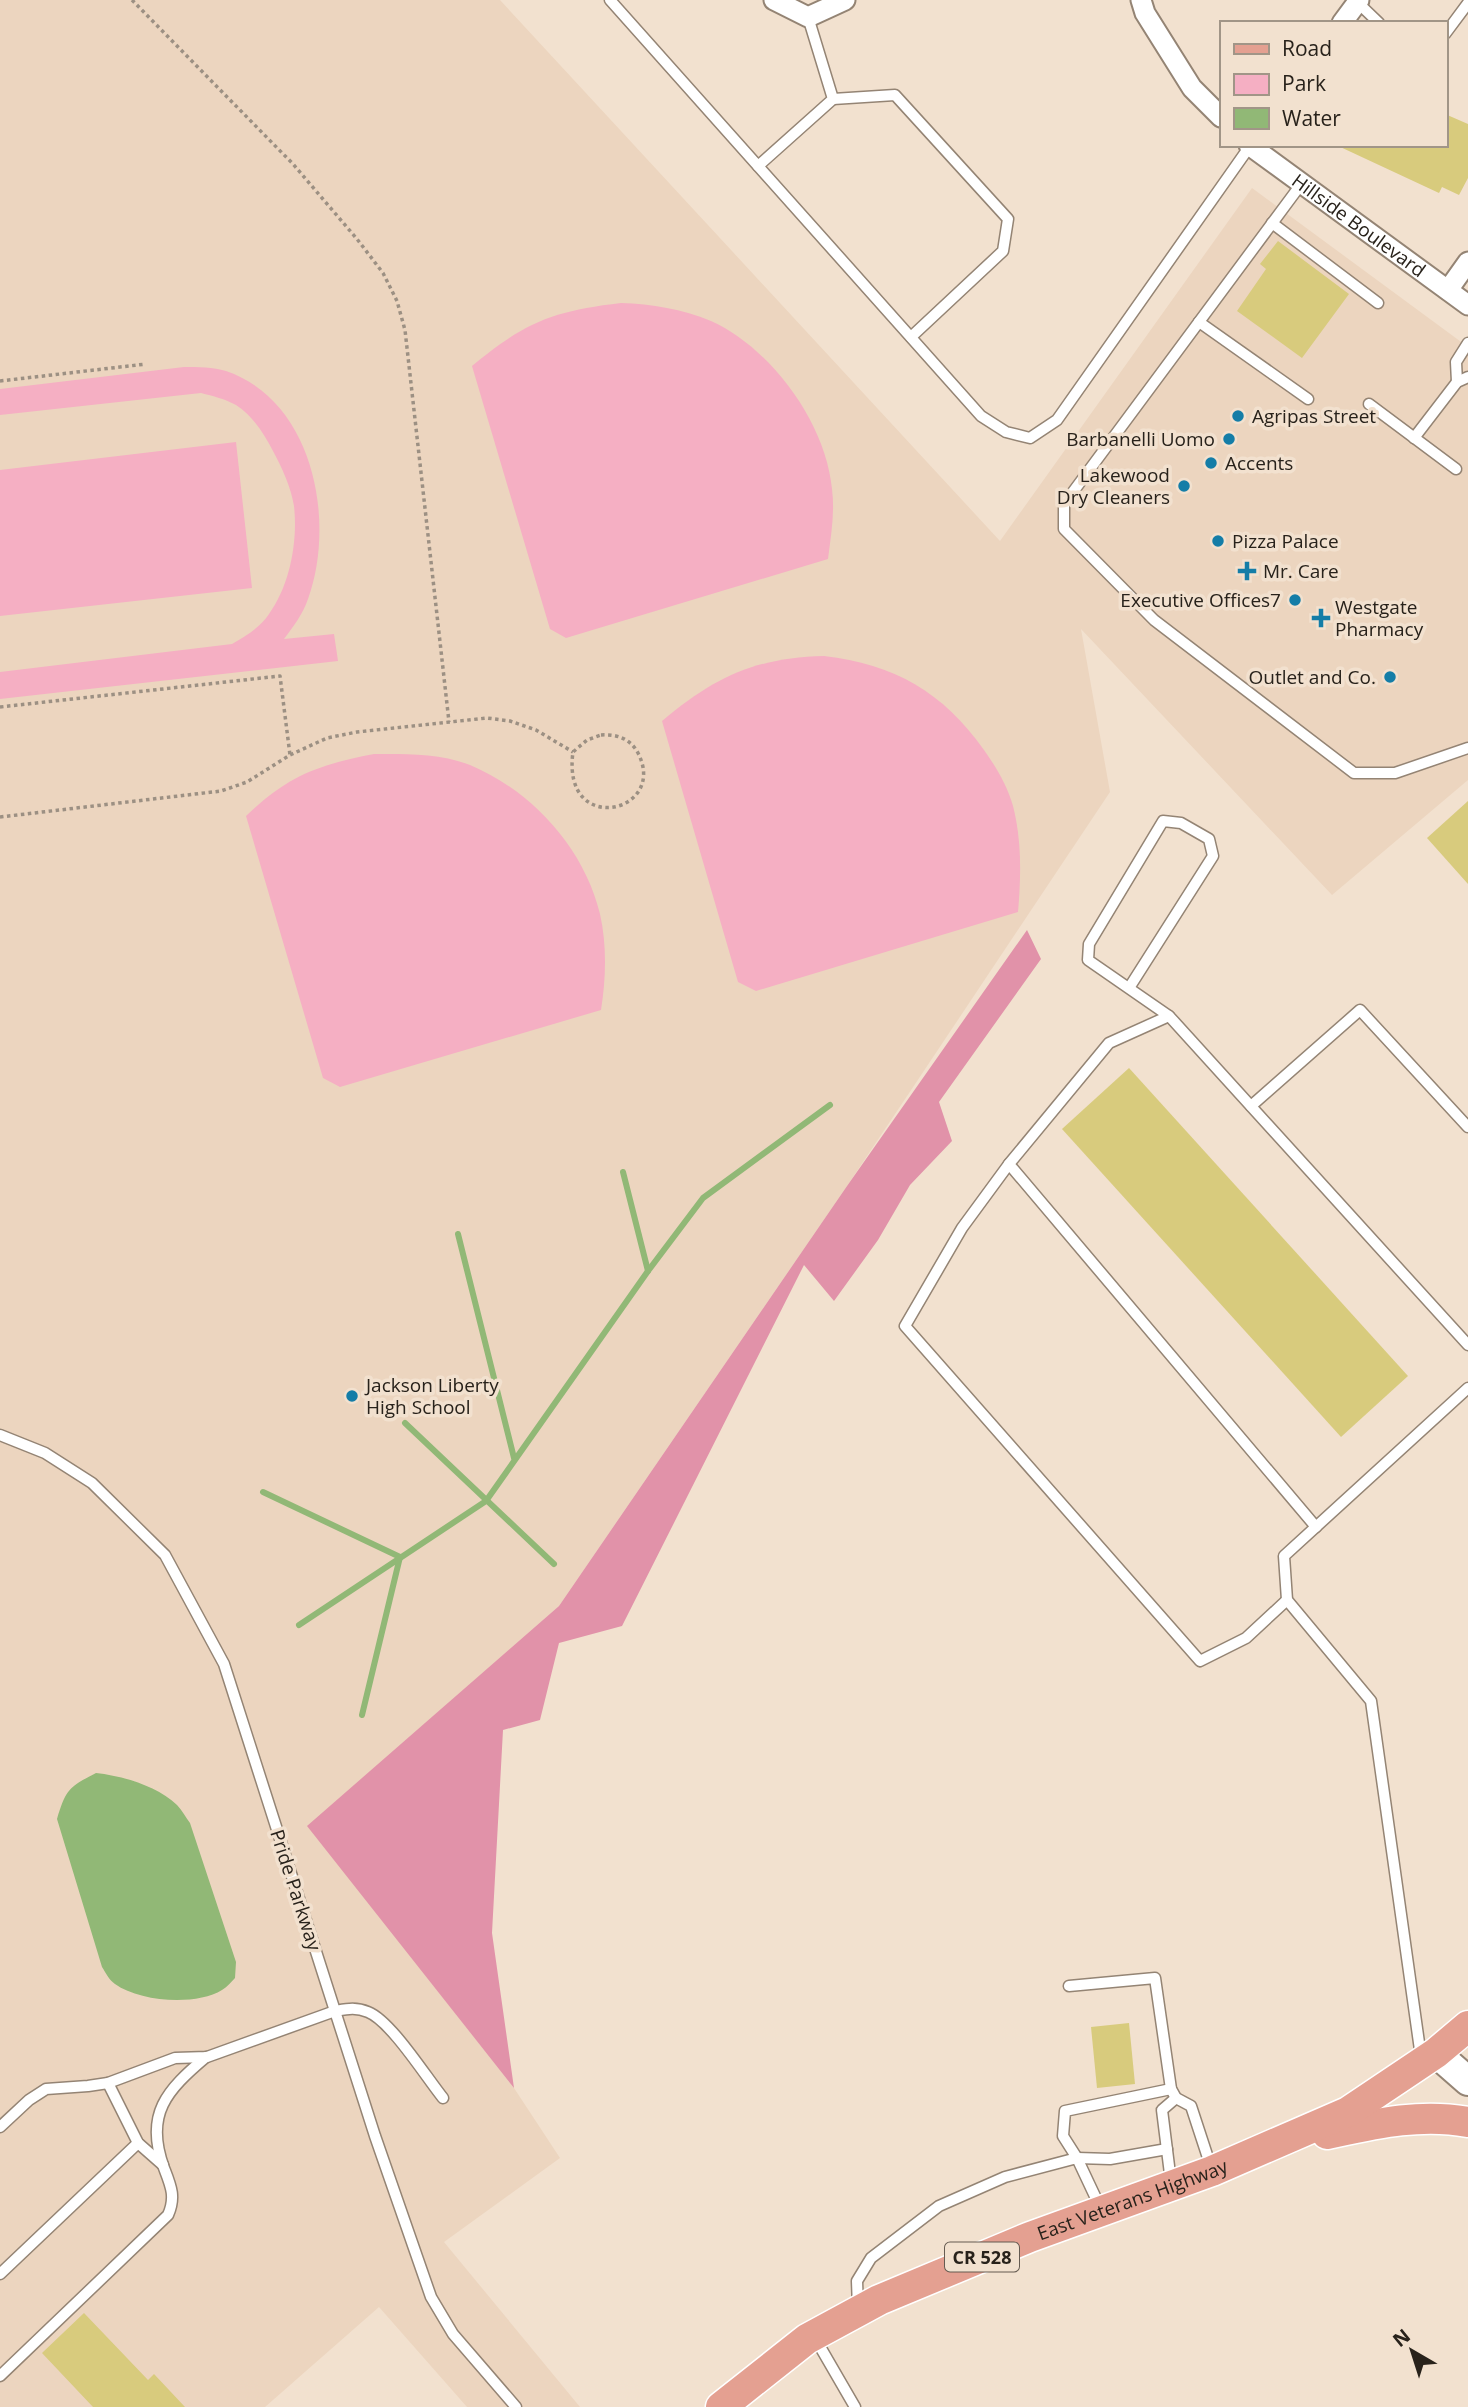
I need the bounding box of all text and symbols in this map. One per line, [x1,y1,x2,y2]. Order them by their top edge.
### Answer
legend [1220,21,1447,147]
text: Road [1282,34,1332,62]
text: Park [1282,69,1326,97]
text: Water [1282,104,1341,132]
street label: Hillside Boulevard [1287,168,1431,283]
place label: Agripas Street [1252,403,1376,429]
marker: Agripas Street [1230,408,1246,424]
place label: Barbanelli Uomo [1066,426,1215,452]
marker: Barbanelli Uomo [1221,431,1237,447]
place label: Accents [1225,450,1293,476]
marker: Accents [1203,455,1219,471]
place label: Lakewood Dry Cleaners [1057,462,1170,510]
marker: Lakewood Dry Cleaners [1176,478,1192,494]
place label: Pizza Palace [1232,528,1339,554]
marker: Pizza Palace [1210,533,1226,549]
place label: Mr. Care [1263,558,1339,584]
marker: Mr. Care [1237,561,1257,581]
place label: Executive Offices7 [1120,587,1281,613]
marker: Executive Offices7 [1287,592,1303,608]
place label: Westgate Pharmacy [1335,594,1424,642]
marker: Westgate Pharmacy [1313,610,1329,626]
place label: Outlet and Co. [1248,664,1376,690]
marker: Outlet and Co. [1382,669,1398,685]
place label: Jackson Liberty High School [364,1372,499,1420]
marker: Jackson Liberty High School [344,1388,360,1404]
street label: Pride Parkway [264,1826,328,1954]
street label: East Veterans Highway [1033,2153,1232,2246]
road number: CR 528 [945,2242,1019,2272]
north arrow [1377,2316,1447,2386]
text: N [1387,2323,1415,2353]

